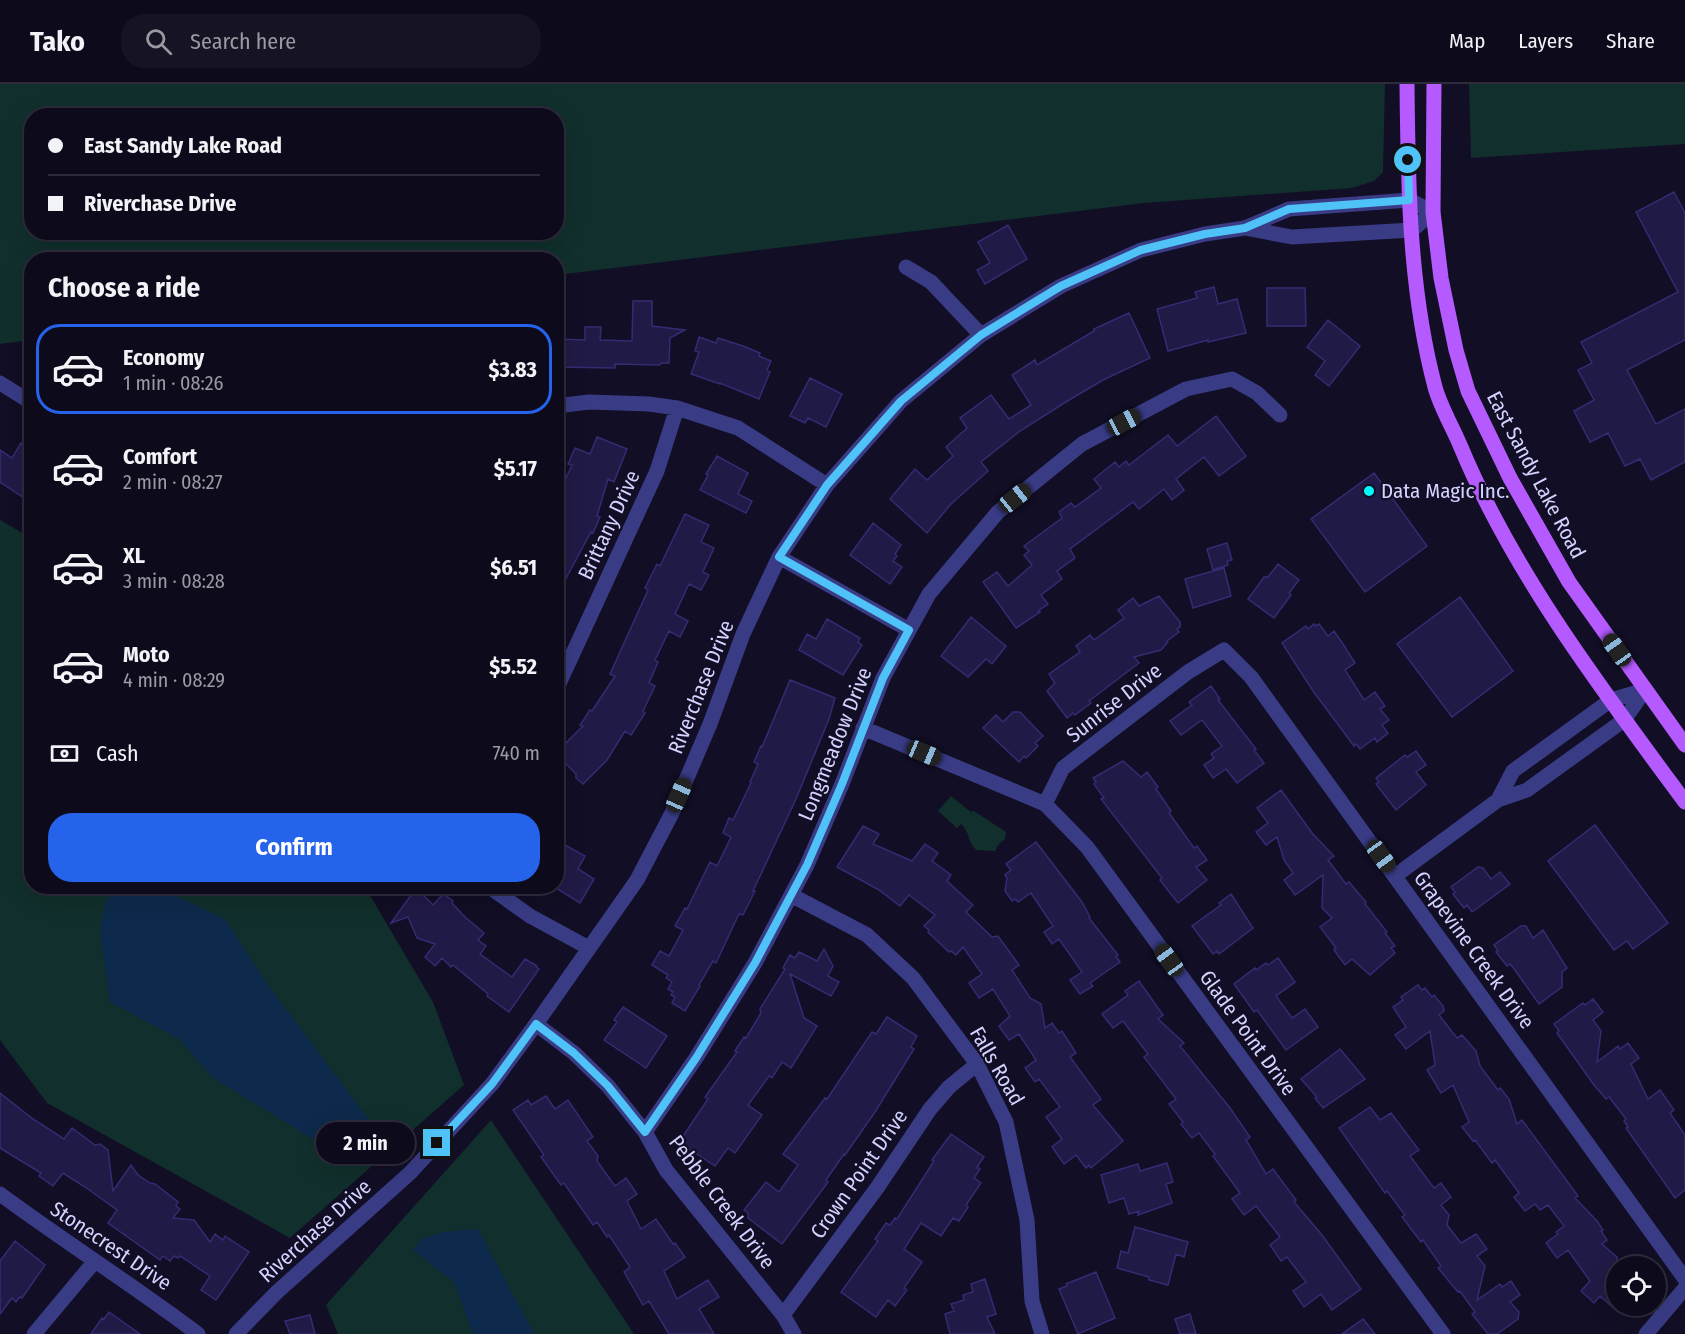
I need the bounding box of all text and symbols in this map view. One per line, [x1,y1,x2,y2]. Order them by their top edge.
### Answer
search box [121,14,541,68]
text: Tako [30,25,85,58]
icon: search [142,25,175,58]
text: Search here [190,28,296,55]
text: Map [1449,28,1485,54]
text: Layers [1518,28,1573,54]
text: Share [1606,28,1655,54]
text: East Sandy Lake Road [84,132,282,159]
route start [1394,146,1421,173]
text: Riverchase Drive [84,190,236,217]
text: Choose a ride [48,272,200,304]
icon: car [51,342,105,396]
text: Economy [123,344,204,371]
text: $3.83 [489,356,537,383]
text: 1 min · 08:26 [123,371,224,395]
street label: East Sandy Lake Road [1481,387,1591,563]
car [1104,406,1144,438]
icon: car [51,441,105,495]
text: Comfort [123,443,197,470]
text: $5.17 [494,455,537,482]
street label: Brittany Drive [572,466,646,584]
text: 2 min · 08:27 [123,470,223,494]
place label: Data Magic Inc. [1381,478,1510,504]
car [995,480,1035,516]
marker: Data Magic Inc. [1362,484,1376,498]
icon: car [51,540,105,594]
text: XL [123,542,145,569]
text: $6.51 [490,554,537,581]
text: 3 min · 08:28 [123,569,225,593]
street label: Riverchase Drive [662,616,740,758]
car [1599,630,1635,670]
icon: car [51,639,105,693]
text: Moto [123,641,170,668]
text: $5.52 [489,653,537,680]
street label: Sunrise Drive [1061,658,1167,748]
street label: Longmeadow Drive [792,664,878,824]
text: 4 min · 08:29 [123,668,225,692]
icon: cash [48,737,81,770]
car [904,738,944,768]
text: Cash [96,740,139,767]
text: 740 m [492,741,540,765]
car [663,775,695,815]
button: Confirm [48,813,540,882]
car [1363,836,1399,876]
street label: Grapevine Creek Drive [1408,866,1540,1034]
car [1151,940,1187,980]
street label: Glade Point Drive [1194,965,1302,1101]
street label: Falls Road [964,1022,1030,1110]
street label: Crown Point Drive [805,1104,913,1244]
callout: 2 min [317,1122,416,1164]
route end [423,1129,450,1156]
street label: Pebble Creek Drive [663,1130,781,1274]
text: 2 min [343,1131,388,1155]
street label: Riverchase Drive [254,1174,376,1288]
street label: Stonecrest Drive [45,1196,177,1296]
map controls [1606,1256,1666,1316]
button: locate [1606,1256,1666,1316]

